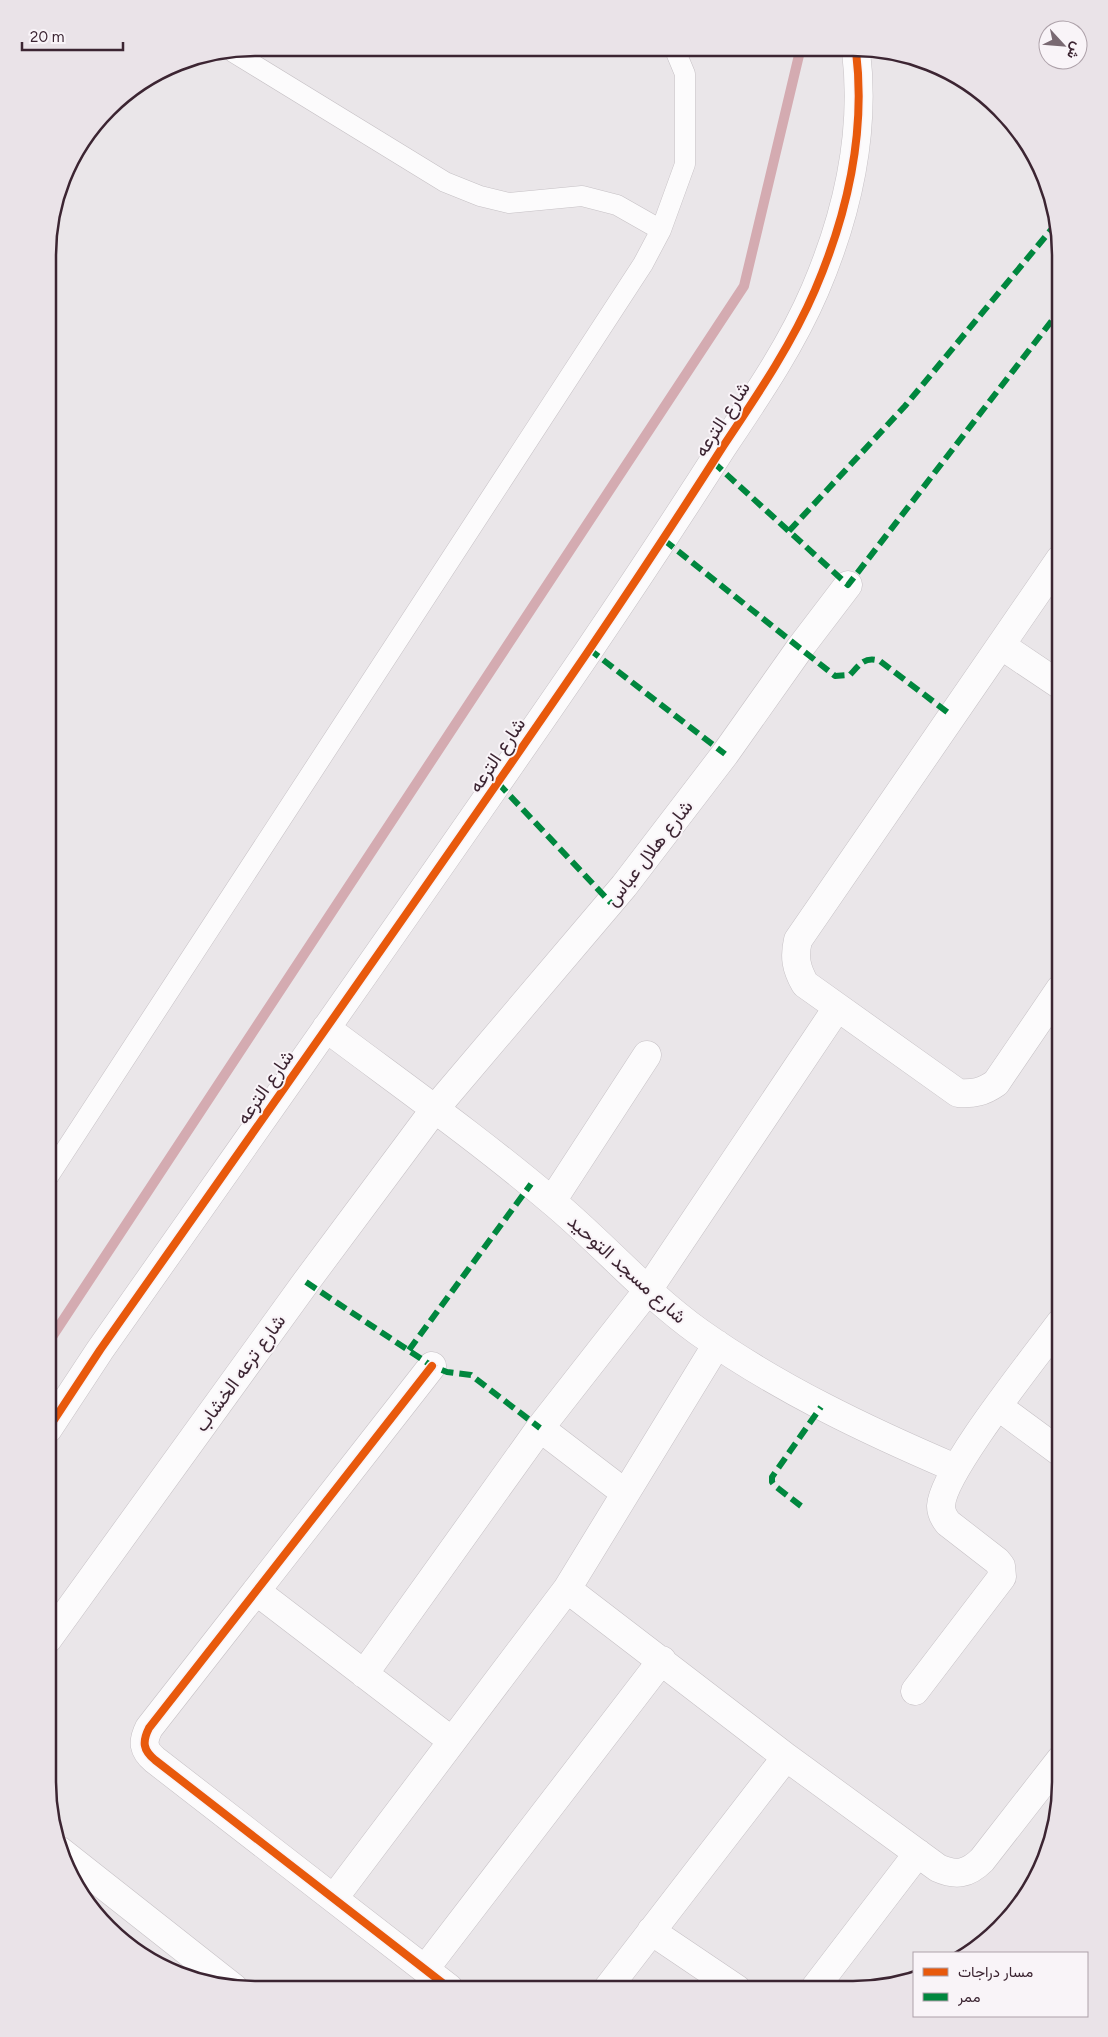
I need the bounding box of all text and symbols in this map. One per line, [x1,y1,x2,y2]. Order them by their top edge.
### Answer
scale bar [22,20,124,52]
north arrow [1038,20,1088,70]
text: 20 m [30,28,64,46]
text: ش [1063,39,1086,62]
street label: شارع الترعه [689,377,756,462]
street label: شارع الترعه [464,713,531,797]
street label: شارع هلال عباس [600,795,698,911]
street label: شارع الترعه [231,1045,300,1129]
street label: شارع مسجد التوحيد [562,1210,691,1329]
street label: شارع ترعه الخشاب [190,1310,291,1437]
legend [913,1952,1088,2017]
text: مسار دراجات [958,1963,1033,1981]
text: ممر [957,1988,980,2006]

